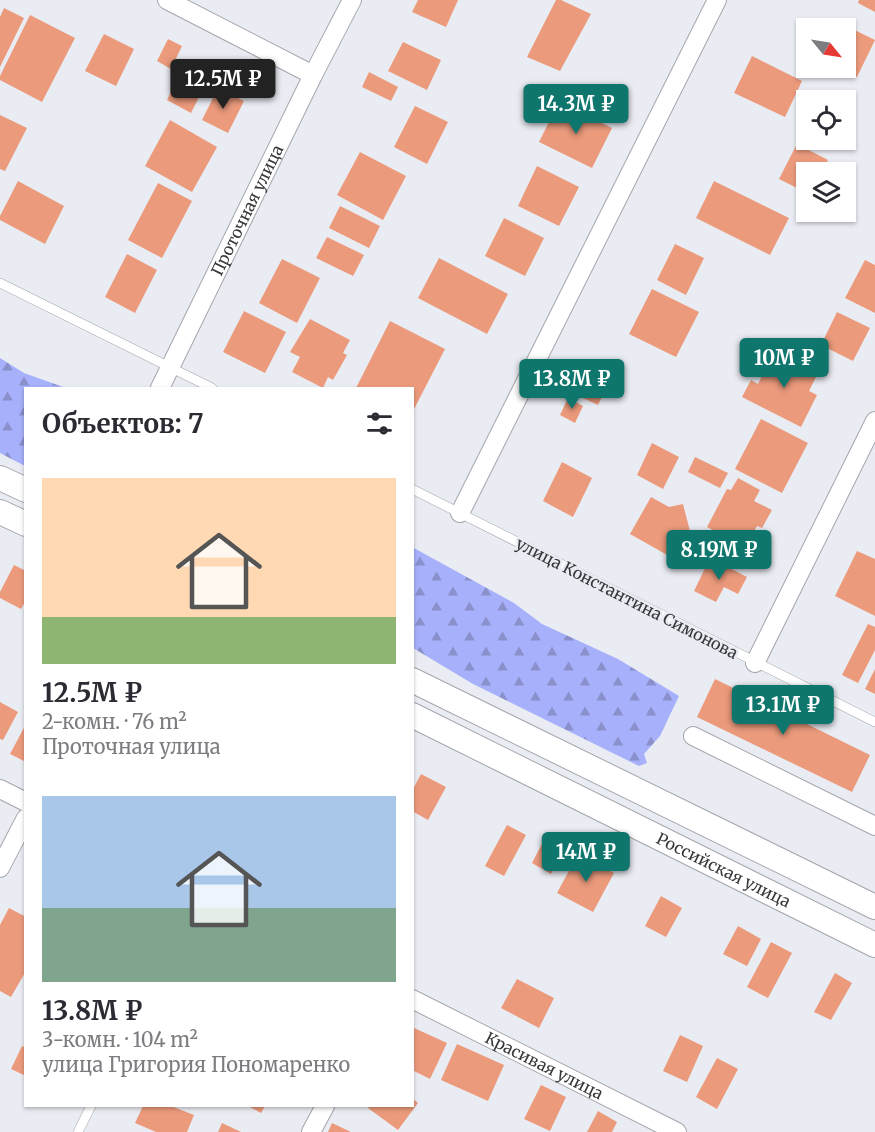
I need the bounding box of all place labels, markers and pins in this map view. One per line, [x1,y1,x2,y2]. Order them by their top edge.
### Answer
pin: 12.5M ₽ [168,59,278,110]
pin: 14.3M ₽ [521,84,631,135]
pin: 10M ₽ [742,338,826,389]
pin: 13.8M ₽ [517,359,627,410]
pin: 8.19M ₽ [664,530,774,581]
pin: 13.1M ₽ [728,685,838,736]
pin: 14M ₽ [544,832,628,883]

